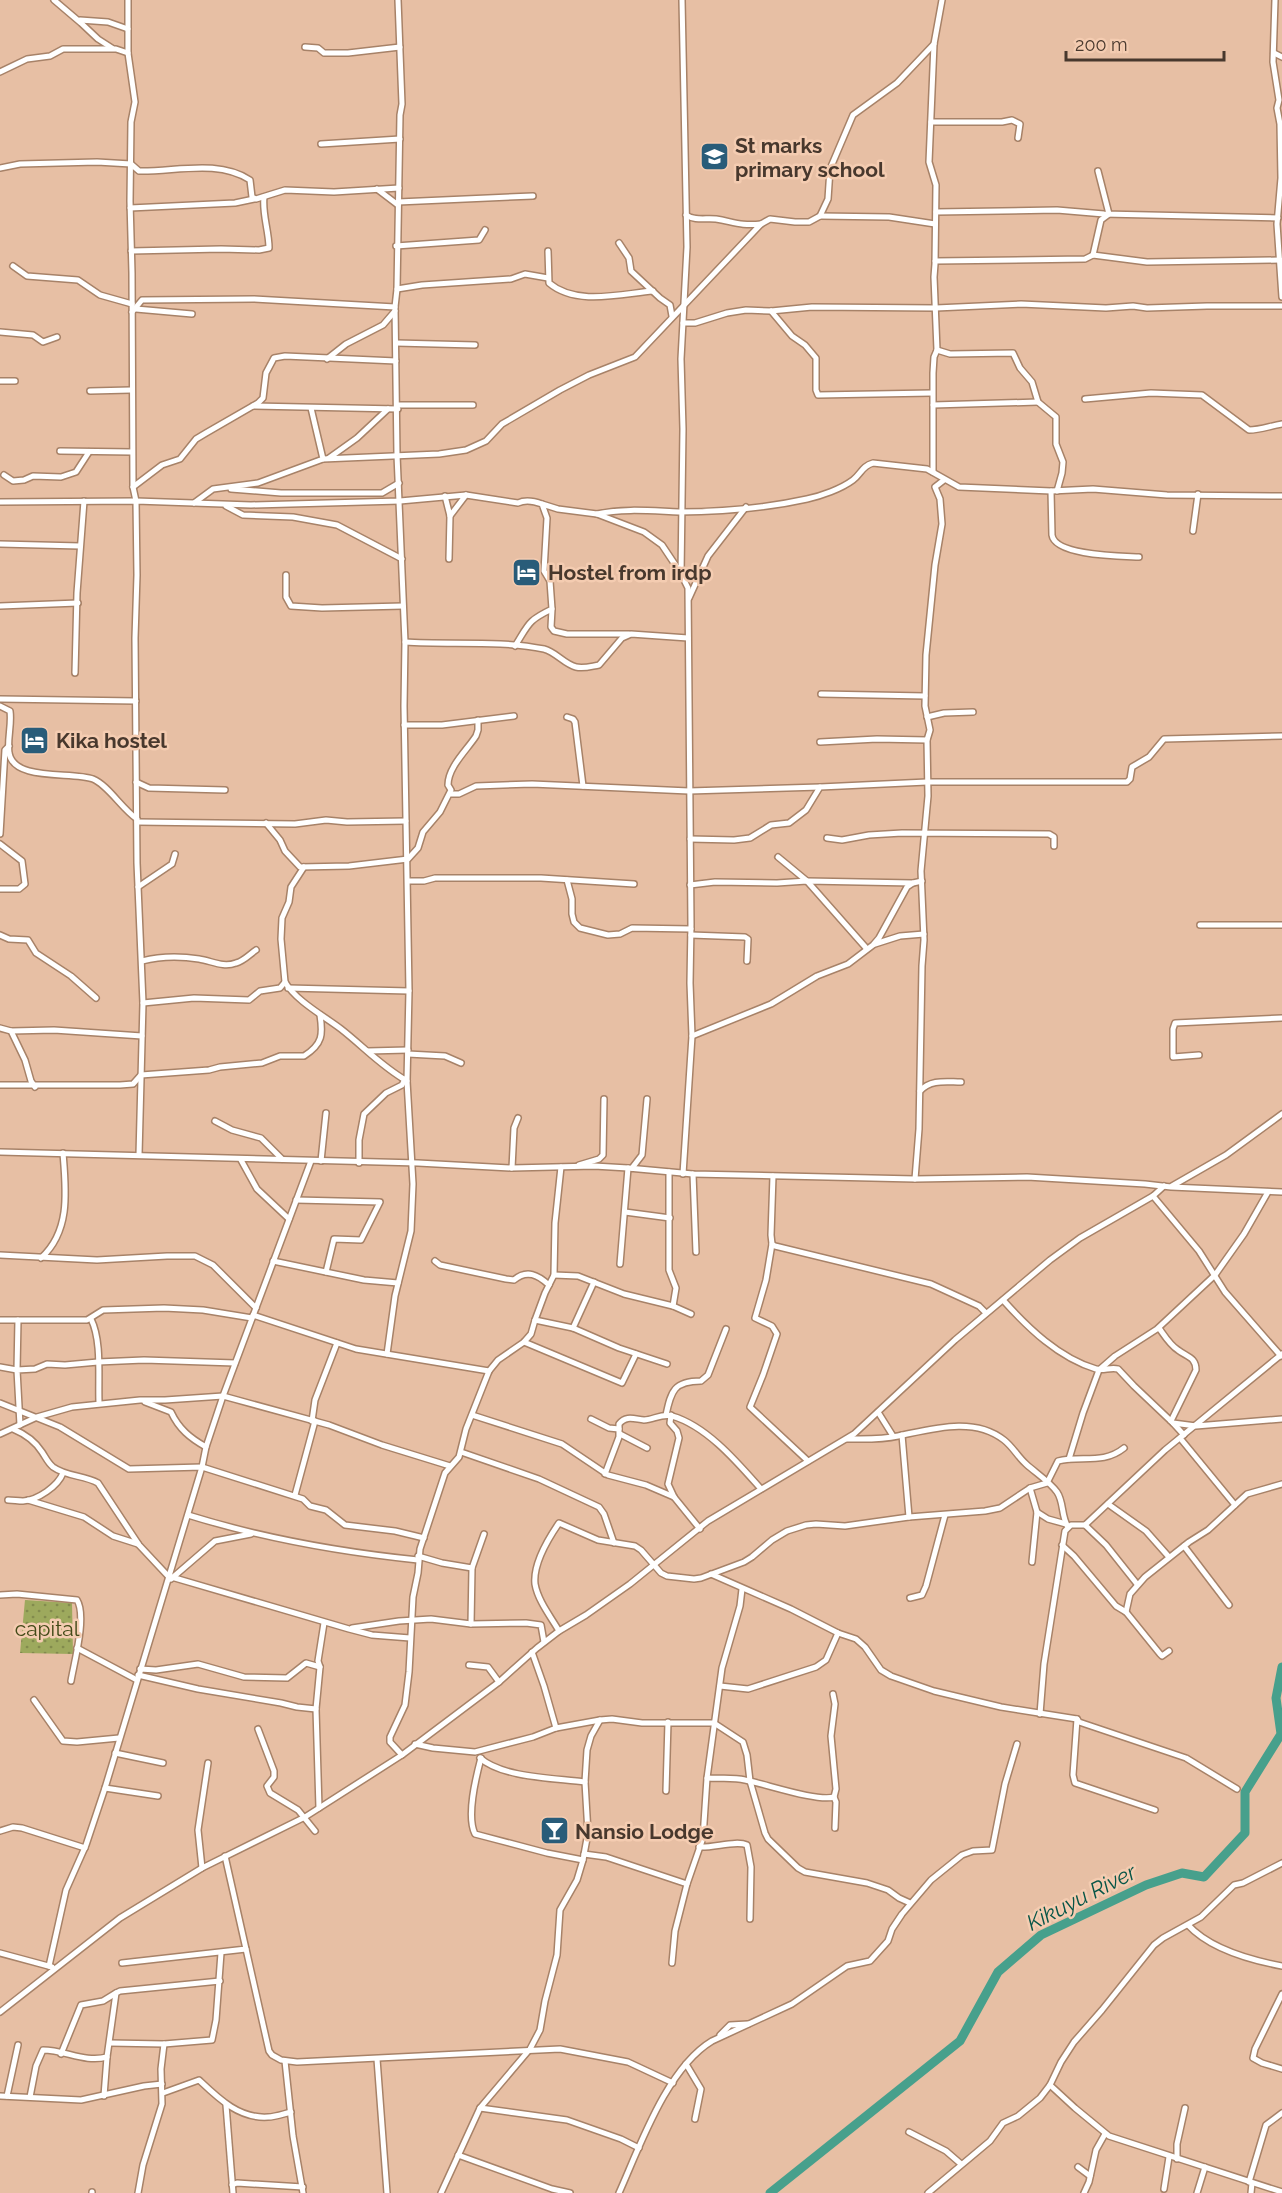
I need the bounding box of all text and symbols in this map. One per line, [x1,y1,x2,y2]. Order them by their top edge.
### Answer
scale bar [1066,24,1224,62]
text: 200 m [1075,34,1128,55]
place label: St marks primary school [735,133,885,182]
school or university icon: St marks primary school [698,141,730,173]
hotel icon: Hostel from irdp [511,556,543,588]
place label: Hostel from irdp [548,560,711,585]
hotel icon: Kika hostel [19,724,51,756]
place label: Kika hostel [56,728,167,753]
park label: capital [15,1616,80,1641]
bar icon: Nansio Lodge [538,1815,570,1847]
place label: Nansio Lodge [575,1819,714,1844]
water label: Kikuyu River [1022,1858,1141,1936]

